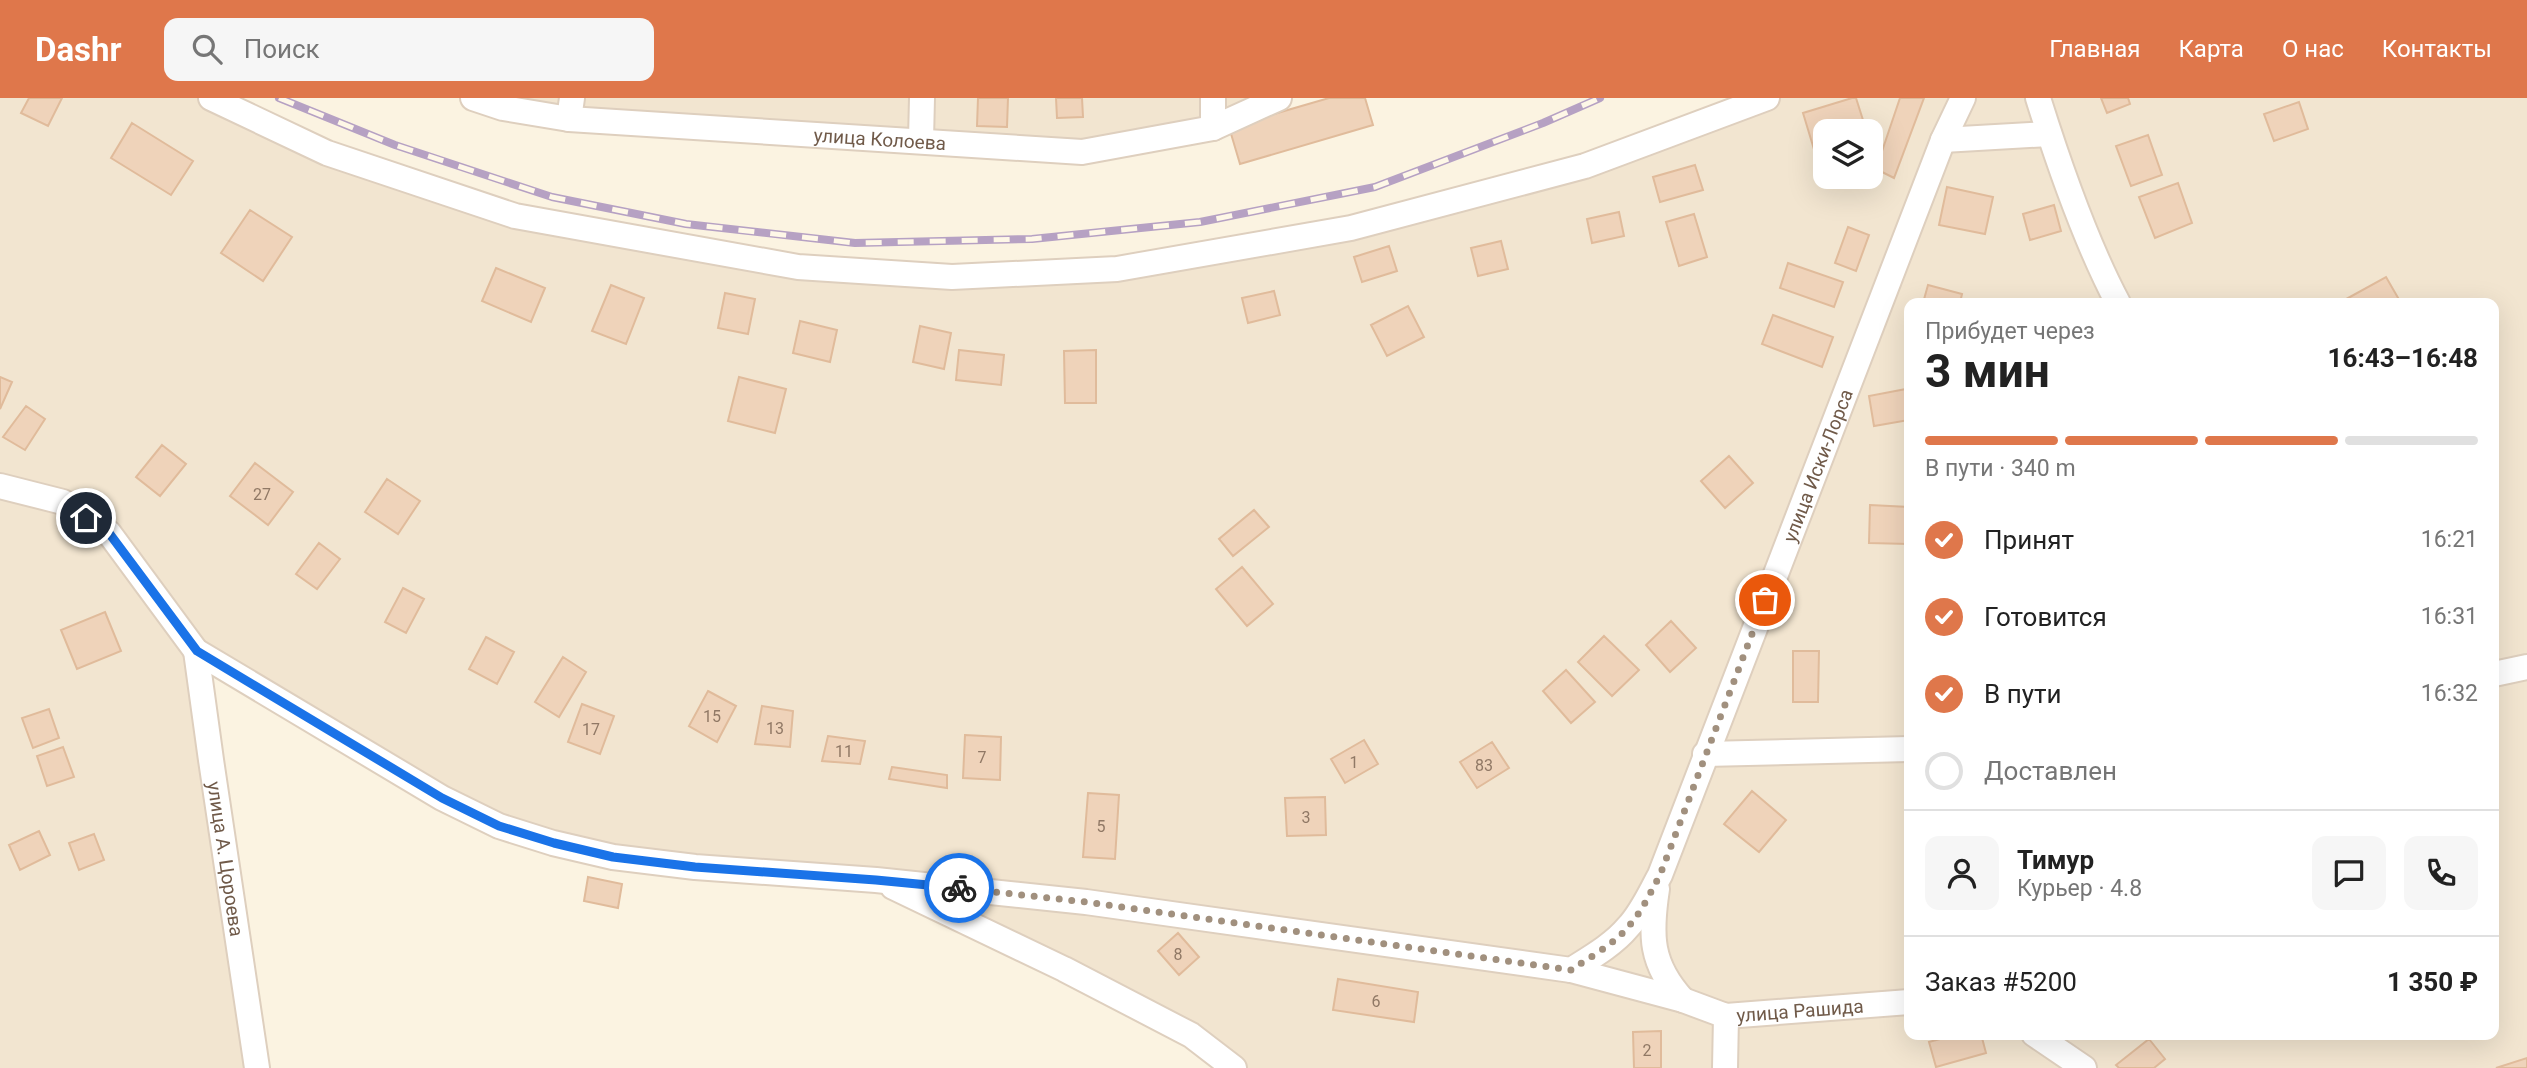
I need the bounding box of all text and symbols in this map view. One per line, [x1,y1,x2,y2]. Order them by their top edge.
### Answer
search box [164,18,654,81]
text: Dashr [35,30,122,69]
icon: search [188,30,226,68]
text: Поиск [244,34,320,64]
text: Главная [2049,35,2140,63]
text: Карта [2178,35,2244,63]
text: О нас [2282,35,2344,63]
text: Контакты [2382,35,2492,63]
map controls [1813,119,1883,189]
button: layers [1813,119,1883,189]
street label: улица Колоева [813,123,947,155]
text: Прибудет через [1925,318,2095,345]
text: 16:43–16:48 [2328,343,2478,373]
text: 3 мин [1925,344,2050,398]
street label: улица Иски-Лорса [1778,386,1858,545]
text: В пути · 340 m [1925,455,2076,482]
house number: 27 [253,485,271,504]
pin [56,488,116,548]
icon: home [67,499,105,537]
icon: check [1925,521,1963,559]
text: Принят [1984,525,2074,555]
text: 16:21 [2421,526,2478,553]
pin [1735,570,1795,630]
icon: bag [1746,581,1784,619]
icon: check [1925,598,1963,636]
text: Готовится [1984,602,2107,632]
text: 16:31 [2421,603,2478,630]
icon: check [1925,675,1963,713]
text: В пути [1984,679,2061,709]
text: 16:32 [2421,680,2478,707]
house number: 15 [703,707,721,726]
house number: 13 [766,719,784,738]
house number: 17 [582,720,600,739]
house number: 11 [835,742,853,761]
house number: 7 [978,748,987,767]
house number: 1 [1350,753,1359,772]
house number: 83 [1475,756,1493,775]
text: Доставлен [1984,756,2117,786]
street label: улица А. Цороева [203,780,249,938]
house number: 3 [1302,808,1311,827]
house number: 5 [1097,817,1106,836]
button: person [1925,836,1999,910]
button: chat [2312,836,2386,910]
button: phone [2404,836,2478,910]
text: Тимур [2017,845,2094,875]
courier [924,853,994,923]
icon: bike [940,869,978,907]
text: Курьер · 4.8 [2017,875,2142,902]
house number: 8 [1174,945,1183,964]
text: Заказ #5200 [1925,967,2077,997]
text: 1 350 ₽ [2387,967,2478,997]
house number: 6 [1372,992,1381,1011]
street label: улица Рашида [1736,994,1864,1027]
house number: 2 [1643,1041,1652,1060]

